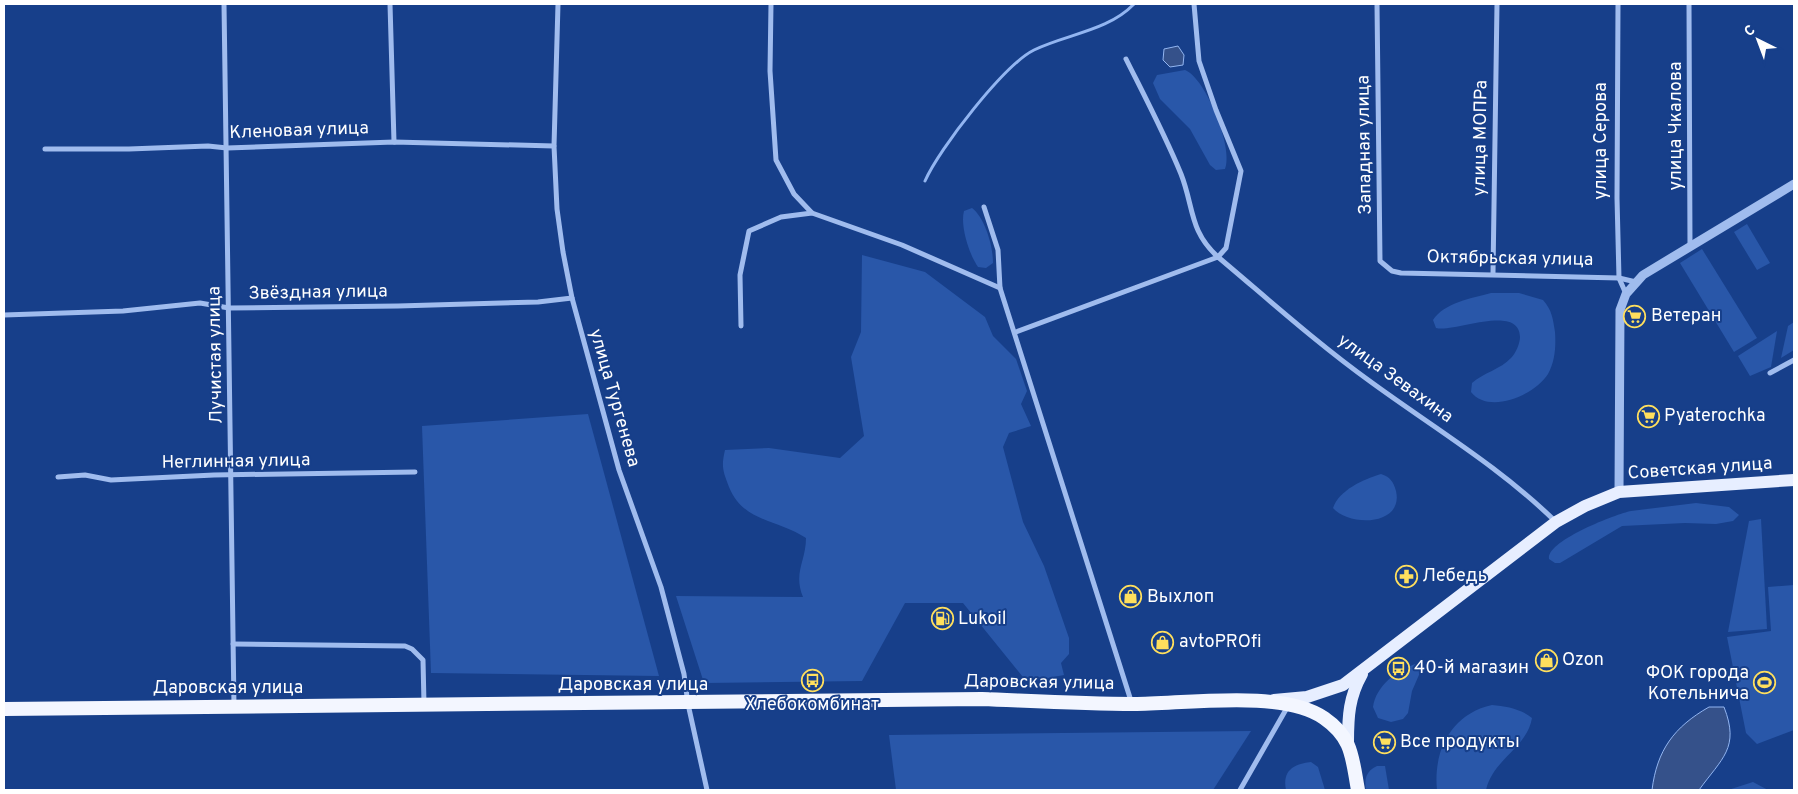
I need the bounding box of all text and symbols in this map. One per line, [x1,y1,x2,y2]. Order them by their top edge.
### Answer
north arrow [1733,15,1783,65]
text: С [1741,22,1759,41]
street label: улица Чкалова [1665,61,1688,191]
street label: Западная улица [1352,75,1378,215]
street label: улица МОПРа [1468,80,1494,196]
street label: улица Серова [1590,82,1613,200]
street label: Кленовая улица [229,117,369,145]
street label: Октябрьская улица [1426,246,1594,272]
street label: Звёздная улица [248,280,388,306]
street label: Лучистая улица [203,286,229,424]
supermarket icon: Ветеран [1623,304,1647,328]
place label: Ветеран [1651,305,1721,328]
street label: улица Тургенева [583,326,645,470]
street label: улица Зевахина [1333,329,1457,429]
supermarket icon: Pyaterochka [1636,404,1660,428]
place label: Pyaterochka [1664,405,1765,428]
street label: Неглинная улица [161,449,311,475]
street label: Советская улица [1627,452,1773,486]
pharmacy icon: Лебедь [1394,564,1418,588]
place label: Лебедь [1422,565,1487,588]
shop icon: Выхлоп [1119,585,1143,609]
place label: Выхлоп [1147,586,1214,609]
fuel station icon: Lukoil [930,607,954,631]
place label: Lukoil [958,608,1007,631]
shop icon: avtoPROfi [1151,630,1175,654]
place label: avtoPROfi [1179,631,1262,654]
shop icon: Ozon [1534,648,1558,672]
place label: Ozon [1562,649,1604,672]
bus stop icon: 40-й магазин [1386,656,1410,680]
place label: 40-й магазин [1414,657,1529,680]
place label: ФОК города Котельнича [1646,662,1749,706]
bus stop icon: Хлебокомбинат [800,668,824,692]
street label: Даровская улица [964,670,1114,696]
sports icon: ФОК города Котельнича [1753,671,1777,695]
street label: Даровская улица [558,674,708,697]
street label: Даровская улица [153,677,303,700]
place label: Хлебокомбинат [745,694,879,717]
supermarket icon: Все продукты [1372,730,1396,754]
place label: Все продукты [1400,731,1520,754]

